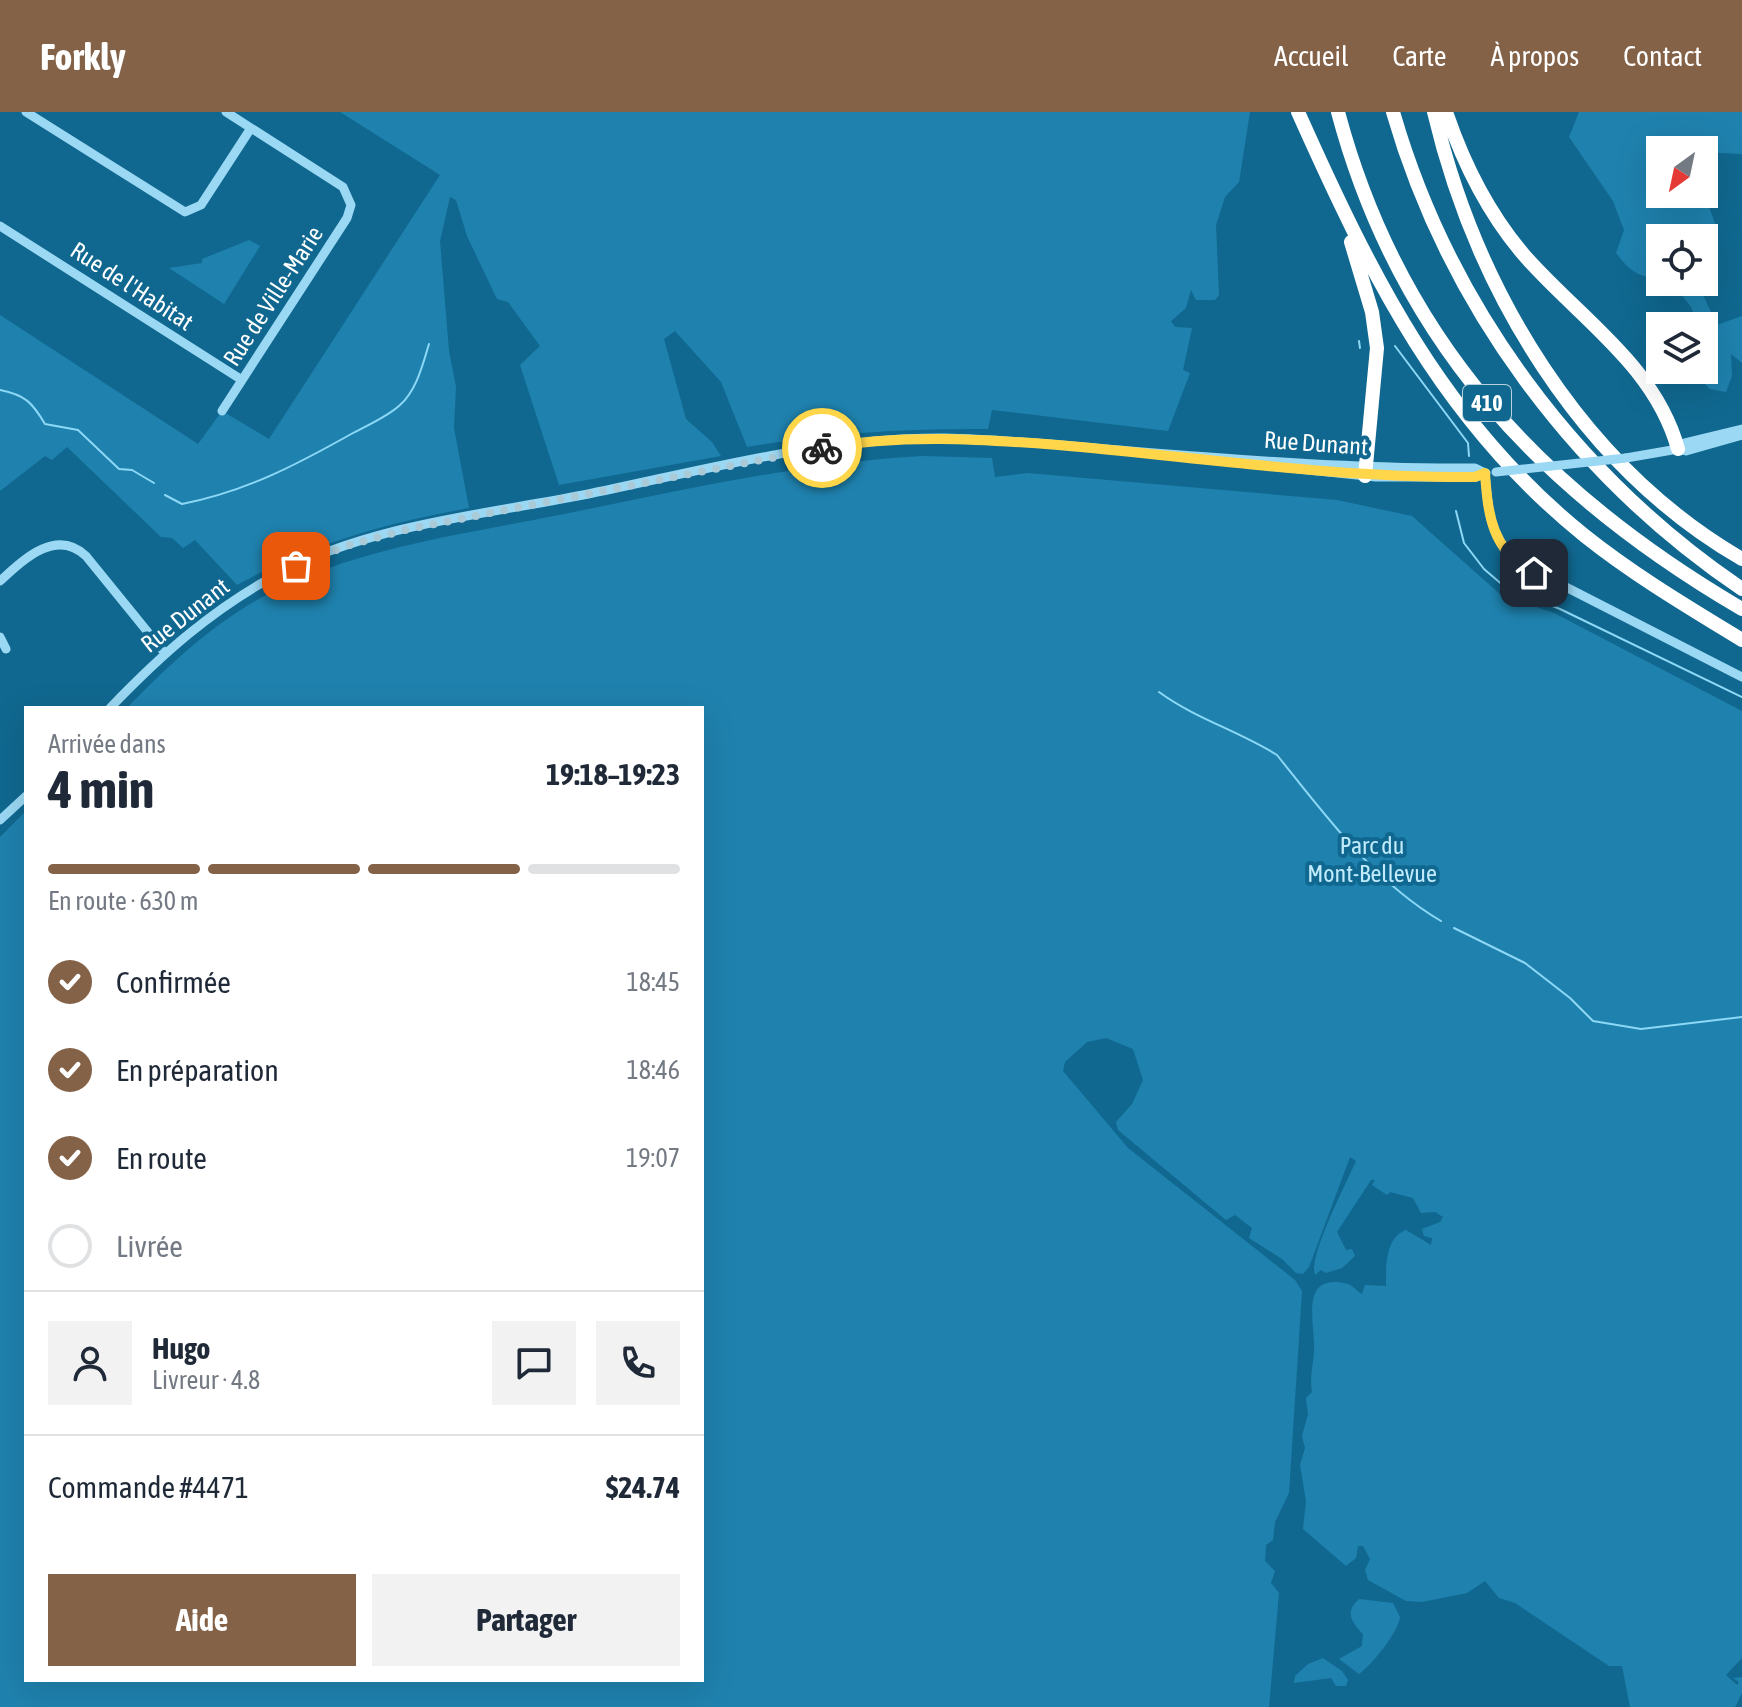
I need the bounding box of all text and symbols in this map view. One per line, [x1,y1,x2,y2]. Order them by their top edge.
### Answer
text: Forkly [40,35,126,78]
text: Accueil [1274,40,1348,72]
text: Carte [1392,40,1447,72]
text: À propos [1491,40,1579,72]
text: Contact [1623,40,1702,72]
north arrow [1646,136,1718,208]
map controls [1646,136,1718,384]
street label: Rue de Ville-Marie [218,221,328,371]
button: locate [1646,224,1718,296]
street label: Rue de l'Habitat [66,236,198,336]
button: layers [1646,312,1718,384]
road number: 410 [1463,385,1511,421]
courier [782,408,862,488]
icon: bike [800,426,844,470]
street label: Rue Dunant [1263,426,1369,460]
pin [262,532,330,600]
pin [1500,539,1568,607]
icon: bag [274,544,318,588]
icon: home [1512,551,1556,595]
street label: Rue Dunant [136,572,234,658]
text: Arrivée dans [48,729,166,759]
text: 19:18–19:23 [546,757,680,791]
text: 4 min [48,759,154,819]
park label: Parc du Mont-Bellevue [1307,832,1437,887]
text: En route · 630 m [48,886,198,916]
icon: check [48,960,92,1004]
text: Confirmée [116,965,231,999]
text: 18:45 [626,967,680,997]
icon: check [48,1048,92,1092]
text: En préparation [116,1053,279,1087]
text: 18:46 [626,1055,680,1085]
icon: check [48,1136,92,1180]
text: En route [116,1141,207,1175]
text: 19:07 [626,1143,680,1173]
text: Livrée [116,1229,183,1263]
button: person [48,1321,132,1405]
button: chat [492,1321,576,1405]
button: phone [596,1321,680,1405]
text: Hugo [152,1331,210,1365]
text: Livreur · 4.8 [152,1365,260,1395]
text: Commande #4471 [48,1470,249,1504]
text: $24.74 [606,1470,680,1504]
button: Aide [48,1574,356,1666]
button: Partager [372,1574,680,1666]

